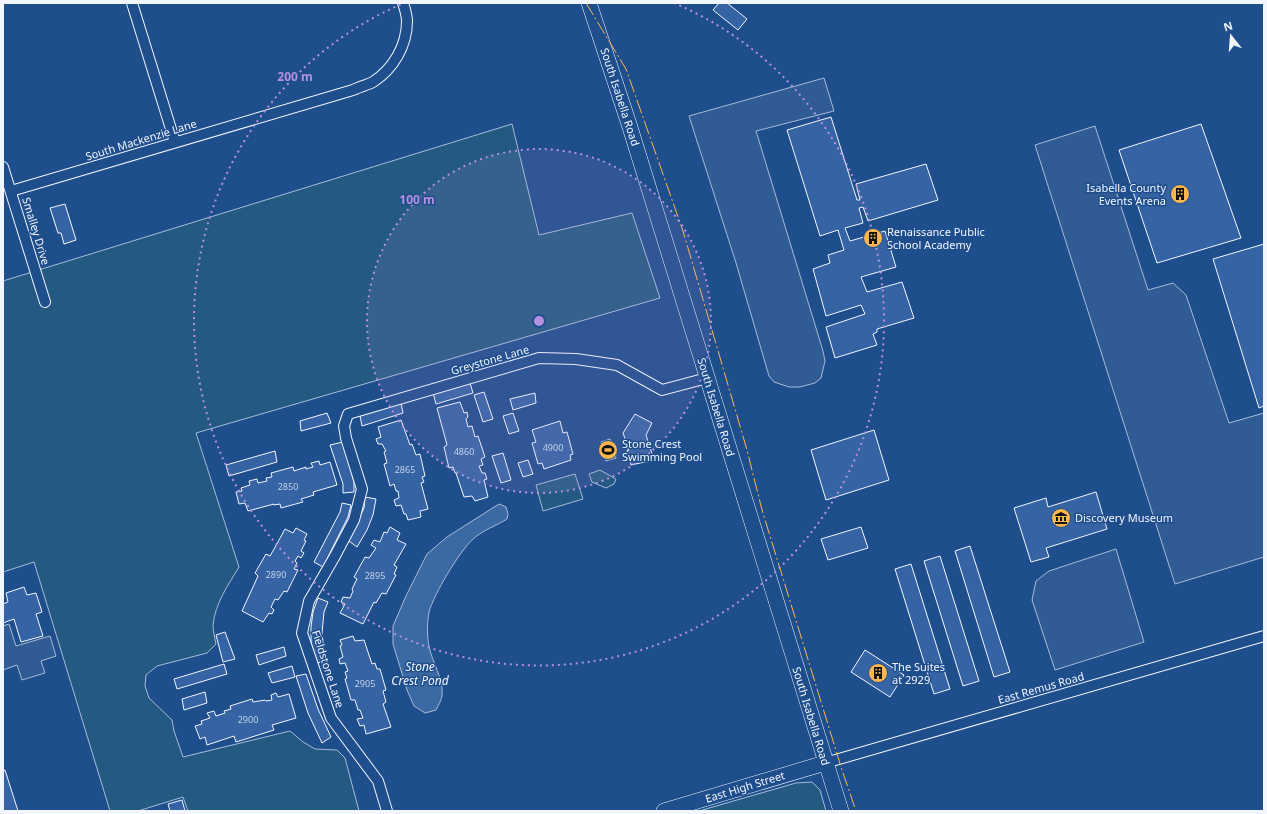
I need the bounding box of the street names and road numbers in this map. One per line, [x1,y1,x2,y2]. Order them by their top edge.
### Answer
street label: South Isabella Road [598,46,643,148]
street label: South Mackenzie Lane [83,115,198,164]
street label: Smalley Drive [19,195,54,266]
street label: Greystone Lane [449,341,531,378]
street label: South Isabella Road [694,356,739,458]
street label: Fieldstone Lane [309,628,348,710]
street label: South Isabella Road [789,665,834,767]
street label: East Remus Road [996,668,1086,707]
street label: East High Street [703,767,787,806]

